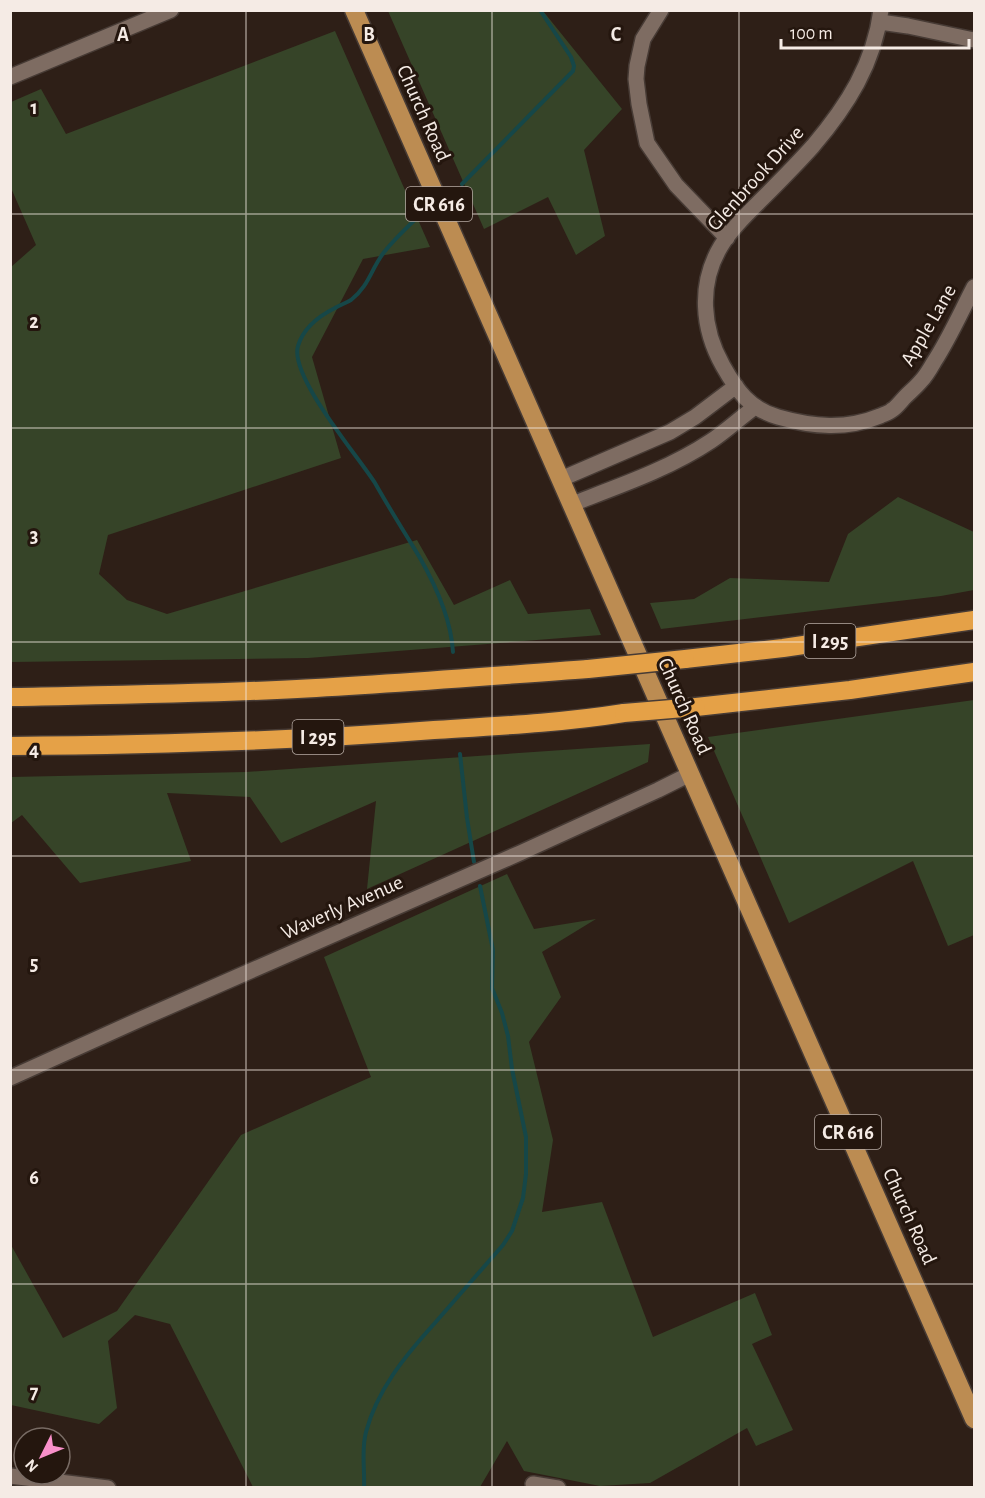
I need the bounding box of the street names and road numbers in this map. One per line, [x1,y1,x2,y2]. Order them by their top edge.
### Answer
street label: Church Road [393,62,454,165]
street label: Glenbrook Drive [703,122,808,235]
road number: CR 616 [406,187,472,221]
street label: Apple Lane [897,281,960,370]
road number: I 295 [804,624,856,658]
street label: Church Road [654,655,715,758]
road number: I 295 [292,720,344,754]
street label: Waverly Avenue [278,871,406,944]
road number: CR 616 [815,1115,881,1149]
street label: Church Road [879,1165,940,1268]

